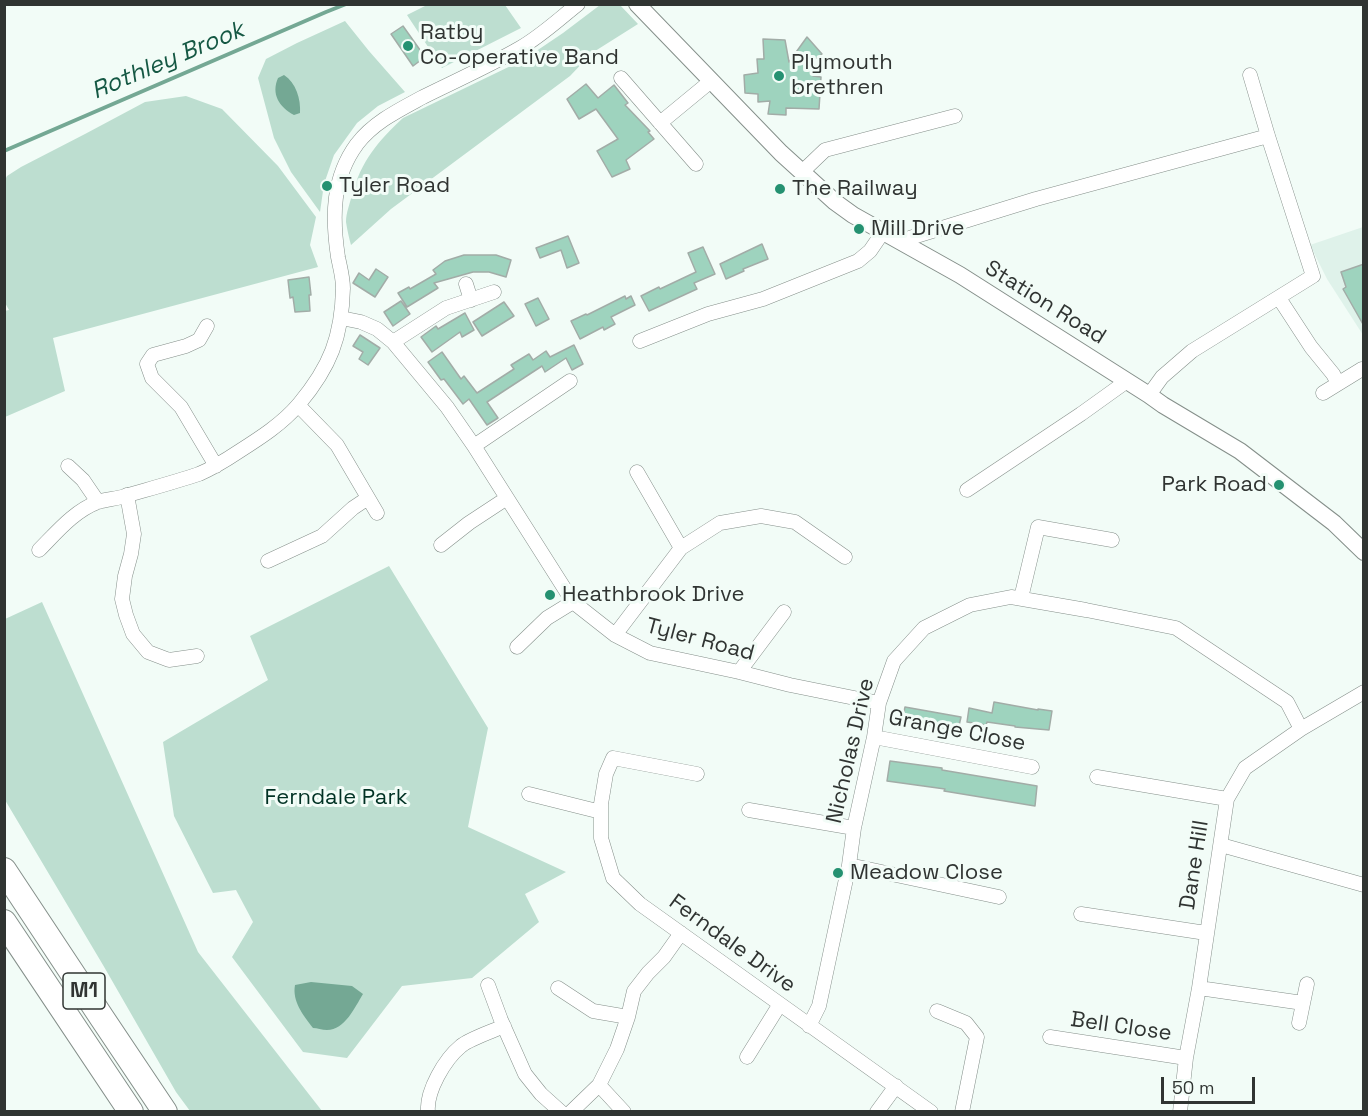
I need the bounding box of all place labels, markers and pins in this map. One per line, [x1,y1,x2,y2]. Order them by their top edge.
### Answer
place label: Ratby Co-operative Band [420,20,619,72]
marker: Ratby Co-operative Band [401,39,415,53]
place label: Plymouth brethren [791,50,893,101]
marker: Plymouth brethren [772,69,786,83]
place label: Tyler Road [339,173,450,199]
place label: The Railway [792,176,918,202]
marker: Tyler Road [320,179,334,193]
marker: The Railway [773,182,787,196]
place label: Mill Drive [871,216,965,242]
marker: Mill Drive [852,222,866,236]
place label: Park Road [1162,472,1267,498]
marker: Park Road [1272,478,1286,492]
place label: Heathbrook Drive [562,582,744,608]
marker: Heathbrook Drive [543,588,557,602]
place label: Meadow Close [850,860,1003,886]
marker: Meadow Close [831,866,845,880]

